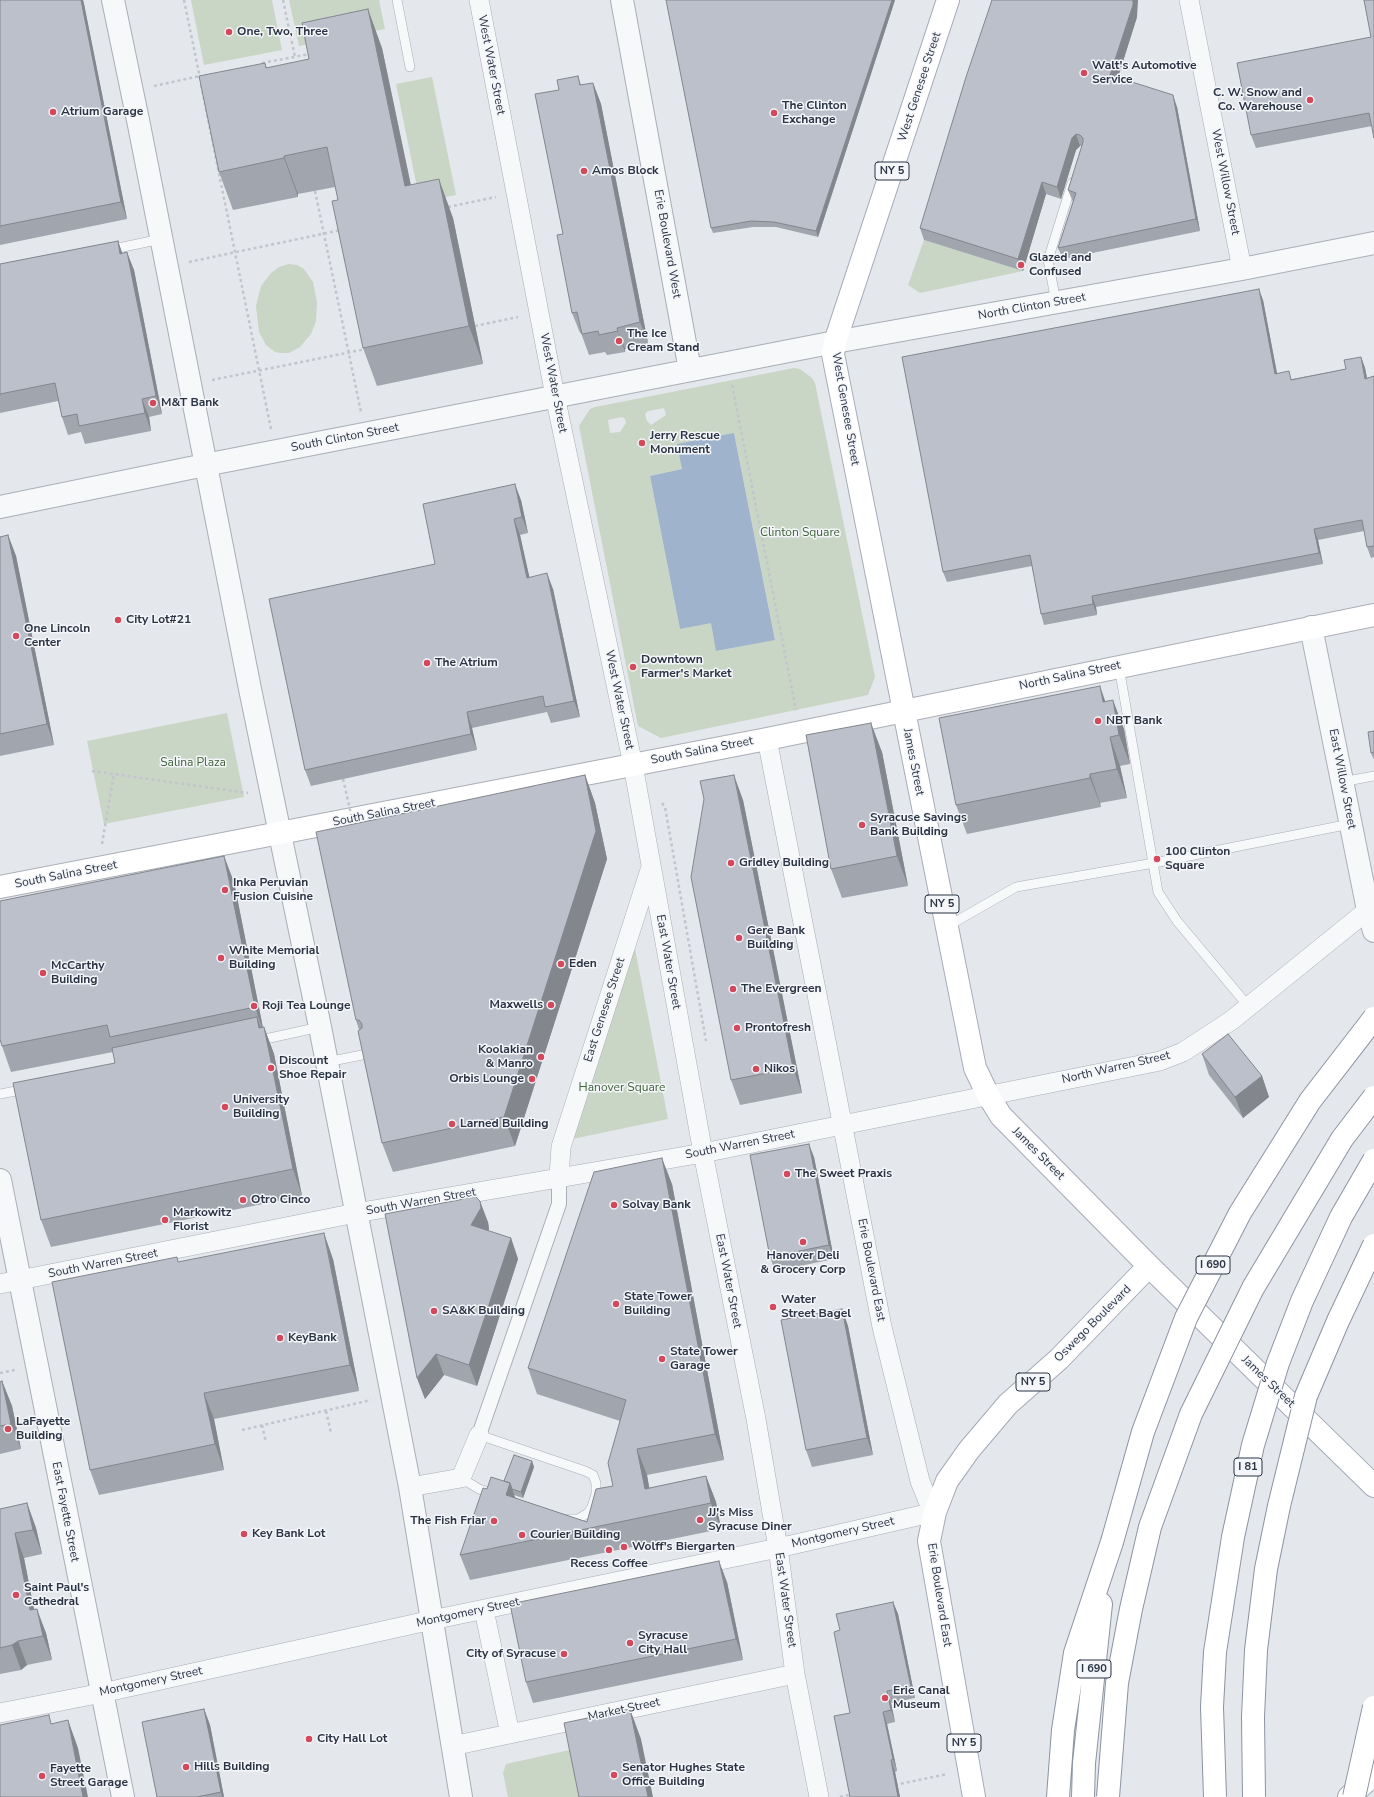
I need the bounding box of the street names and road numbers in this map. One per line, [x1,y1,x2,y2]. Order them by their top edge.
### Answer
street label: West Water Street [474,14,508,116]
street label: West Genesee Street [895,30,945,144]
street label: West Willow Street [1208,128,1242,236]
road number: NY 5 [875,162,909,180]
street label: Erie Boulevard West [650,188,684,300]
street label: North Clinton Street [977,290,1087,324]
street label: West Water Street [536,332,570,434]
street label: West Genesee Street [828,351,862,467]
street label: South Clinton Street [290,420,400,456]
street label: West Water Street [601,649,637,751]
street label: North Salina Street [1018,658,1122,694]
street label: James Street [899,727,927,797]
street label: East Willow Street [1325,728,1359,830]
street label: South Salina Street [650,734,754,768]
street label: South Salina Street [332,796,436,830]
street label: South Salina Street [14,858,118,892]
road number: NY 5 [925,895,959,913]
street label: East Water Street [653,914,683,1010]
street label: East Genesee Street [581,956,629,1064]
street label: North Warren Street [1060,1049,1172,1087]
street label: James Street [1009,1125,1067,1183]
street label: South Warren Street [684,1127,796,1163]
street label: South Warren Street [365,1185,477,1219]
street label: Erie Boulevard East [854,1217,888,1323]
street label: East Water Street [712,1233,744,1329]
street label: South Warren Street [47,1246,159,1282]
road number: I 690 [1196,1256,1230,1274]
street label: Oswego Boulevard [1051,1282,1135,1366]
street label: James Street [1238,1353,1298,1411]
road number: NY 5 [1016,1373,1050,1391]
road number: I 81 [1234,1458,1262,1476]
street label: East Fayette Street [48,1461,82,1563]
street label: Montgomery Street [790,1514,896,1552]
street label: Erie Boulevard East [924,1542,954,1648]
street label: East Water Street [771,1552,799,1648]
street label: Montgomery Street [415,1595,521,1631]
road number: I 690 [1077,1660,1111,1678]
street label: Montgomery Street [98,1664,204,1700]
street label: Market Street [587,1695,661,1725]
road number: NY 5 [947,1734,981,1752]

